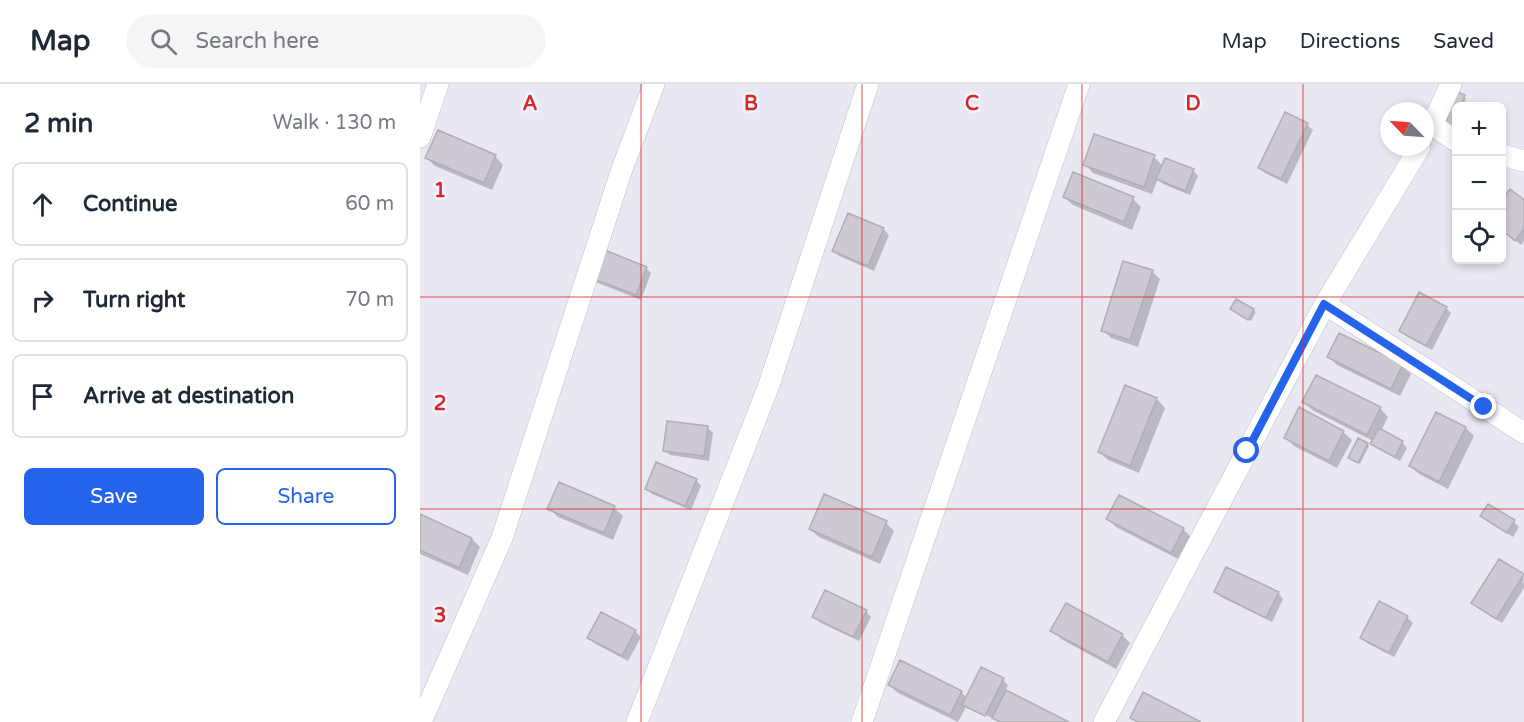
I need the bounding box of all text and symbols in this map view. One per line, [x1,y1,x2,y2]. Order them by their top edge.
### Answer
search box [126,14,546,68]
text: Map [30,24,90,58]
icon: search [147,25,180,58]
text: Search here [195,28,319,54]
text: Map [1221,29,1267,54]
text: Directions [1300,29,1400,54]
text: Saved [1433,29,1494,54]
text: A [523,92,538,116]
text: B [744,92,758,116]
text: C [965,92,979,116]
text: D [1185,92,1201,116]
north arrow [1380,102,1434,156]
map controls [1452,102,1506,264]
button: + [1452,102,1506,156]
text: 2 min [24,108,93,139]
text: Walk · 130 m [273,111,396,135]
button: − [1452,156,1506,210]
text: 1 [434,179,446,203]
icon: ahead [26,188,59,221]
text: Continue [83,191,178,217]
text: 60 m [345,192,394,216]
button: locate [1452,210,1506,264]
icon: right [26,284,59,317]
text: Turn right [83,287,185,313]
text: 70 m [345,288,394,312]
icon: arrive [26,380,59,413]
text: Arrive at destination [83,383,294,409]
text: 2 [434,392,446,416]
route end [1470,393,1496,419]
route start [1233,437,1259,463]
button: Save [24,468,204,525]
button: Share [216,468,396,525]
text: 3 [434,604,446,628]

